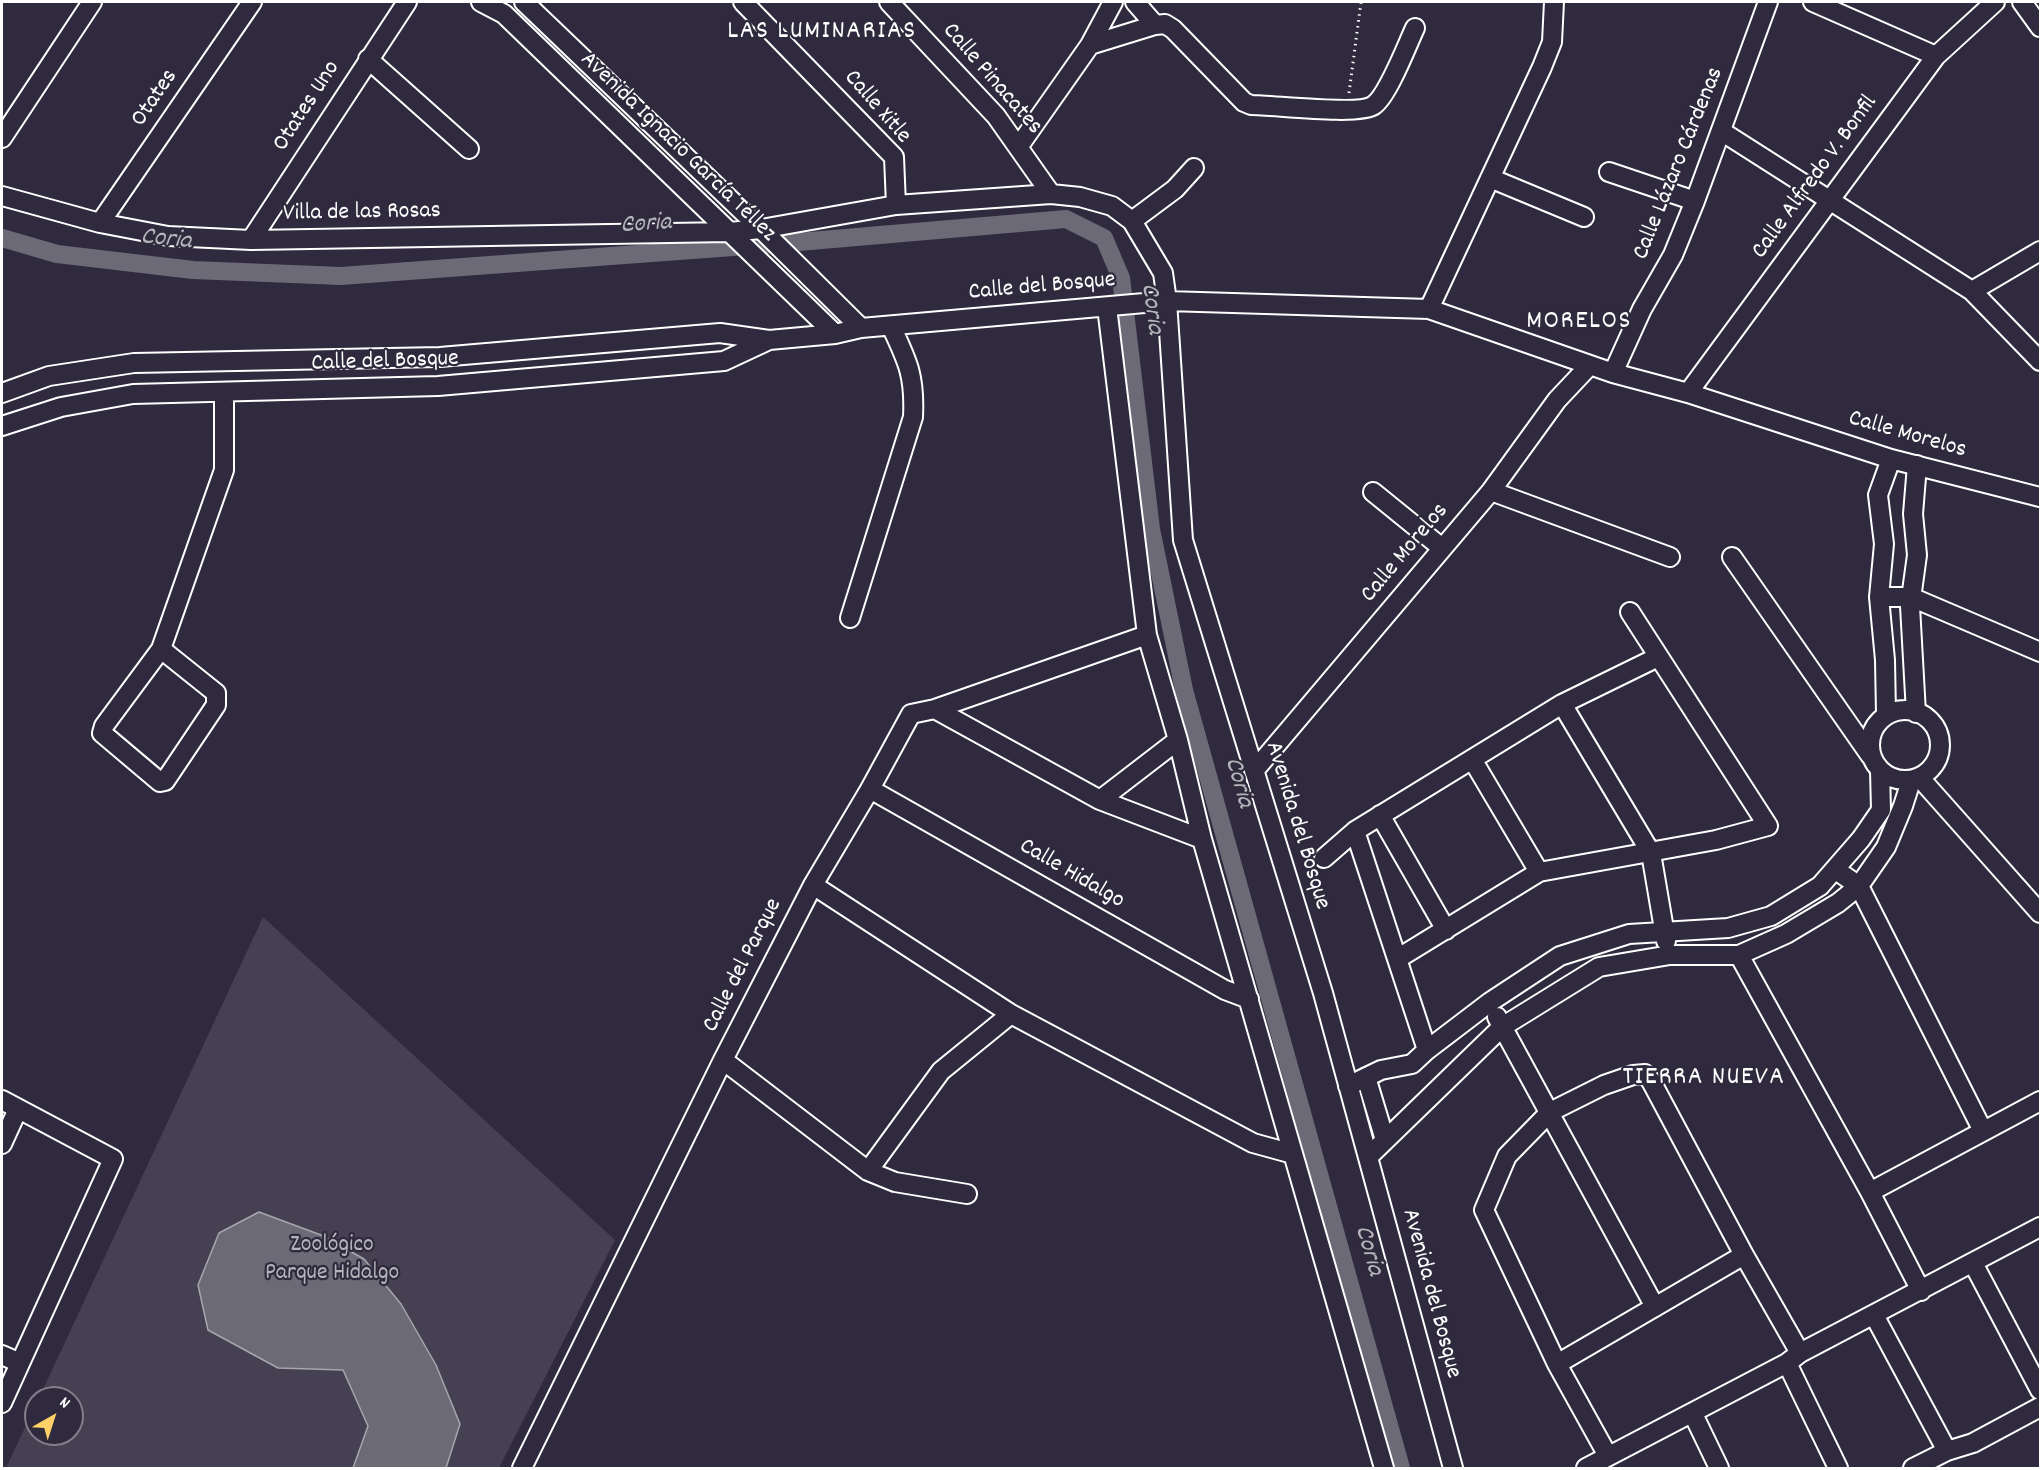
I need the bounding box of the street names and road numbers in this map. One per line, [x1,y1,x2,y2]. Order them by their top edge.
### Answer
street label: Calle Pinacates [935,18,1047,142]
street label: Avenida Ignacio García Téllez [573,47,781,249]
street label: Otates Uno [268,56,348,158]
street label: Calle Lázaro Cárdenas [1628,64,1732,264]
street label: Otates [126,65,186,133]
street label: Calle Xitle [836,65,916,151]
street label: Calle Alfredo V. Bonfil [1747,90,1885,266]
street label: Villa de las Rosas [283,198,441,230]
street label: Calle del Bosque [967,267,1117,309]
street label: Calle del Bosque [311,346,459,380]
street label: Calle Morelos [1845,405,1969,467]
street label: Calle Morelos [1356,498,1456,610]
street label: Avenida del Bosque [1257,739,1335,913]
street label: Calle Hidalgo [1013,833,1129,917]
street label: Calle del Parque [698,894,790,1038]
street label: Avenida del Bosque [1394,1206,1466,1382]

